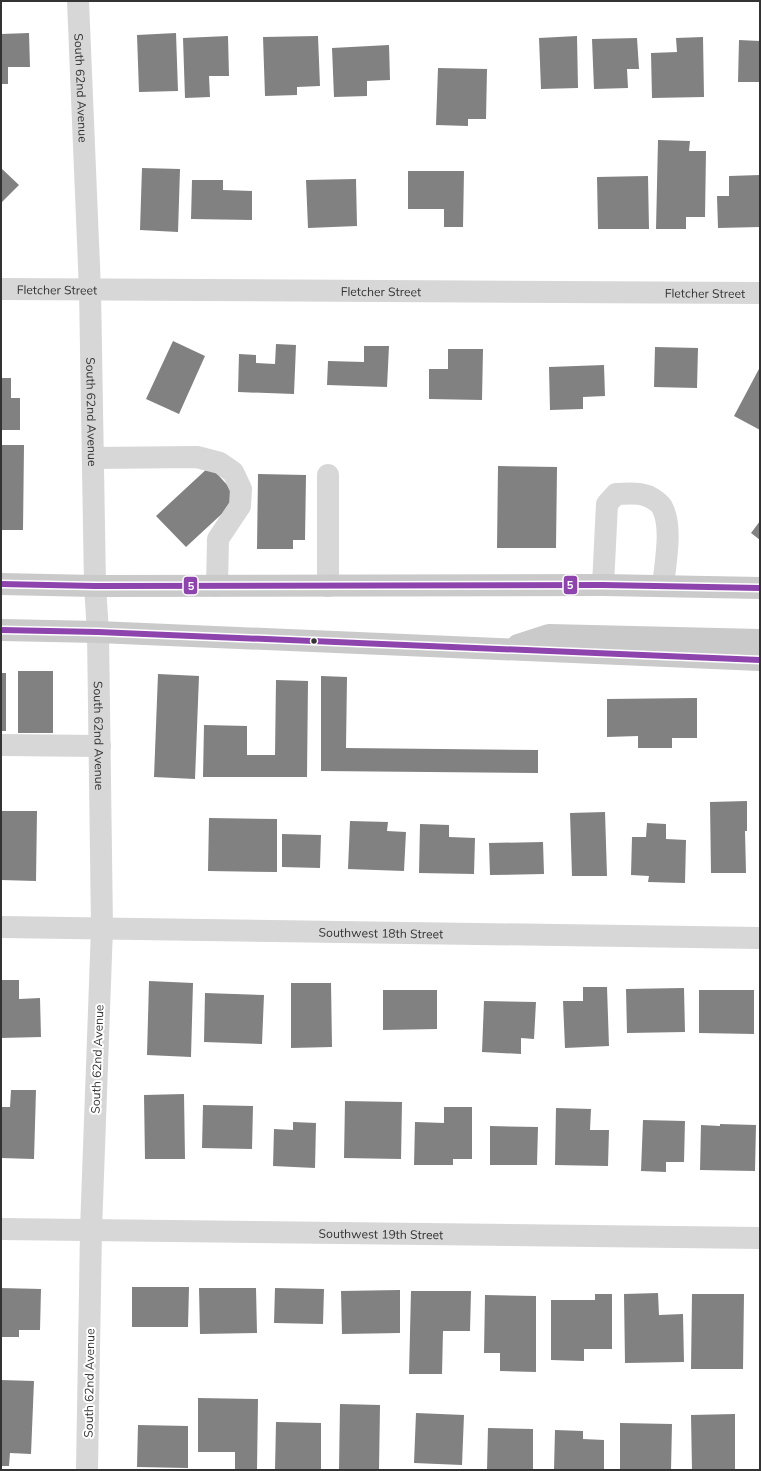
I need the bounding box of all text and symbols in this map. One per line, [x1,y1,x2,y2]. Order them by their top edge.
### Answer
street label: South 62nd Avenue [72,33,91,143]
street label: Fletcher Street [17,282,97,297]
street label: Fletcher Street [341,283,421,299]
street label: Fletcher Street [665,285,745,300]
street label: South 62nd Avenue [84,357,100,467]
line badge: 5 [563,575,578,595]
line badge: 5 [183,576,198,595]
text: 5 [567,578,574,592]
text: 5 [188,579,195,593]
unlabelled marker [309,636,319,646]
street label: South 62nd Avenue [91,681,108,790]
street label: Southwest 18th Street [319,924,443,941]
street label: South 62nd Avenue [88,1004,106,1114]
street label: Southwest 19th Street [319,1225,443,1242]
street label: South 62nd Avenue [81,1328,97,1438]

